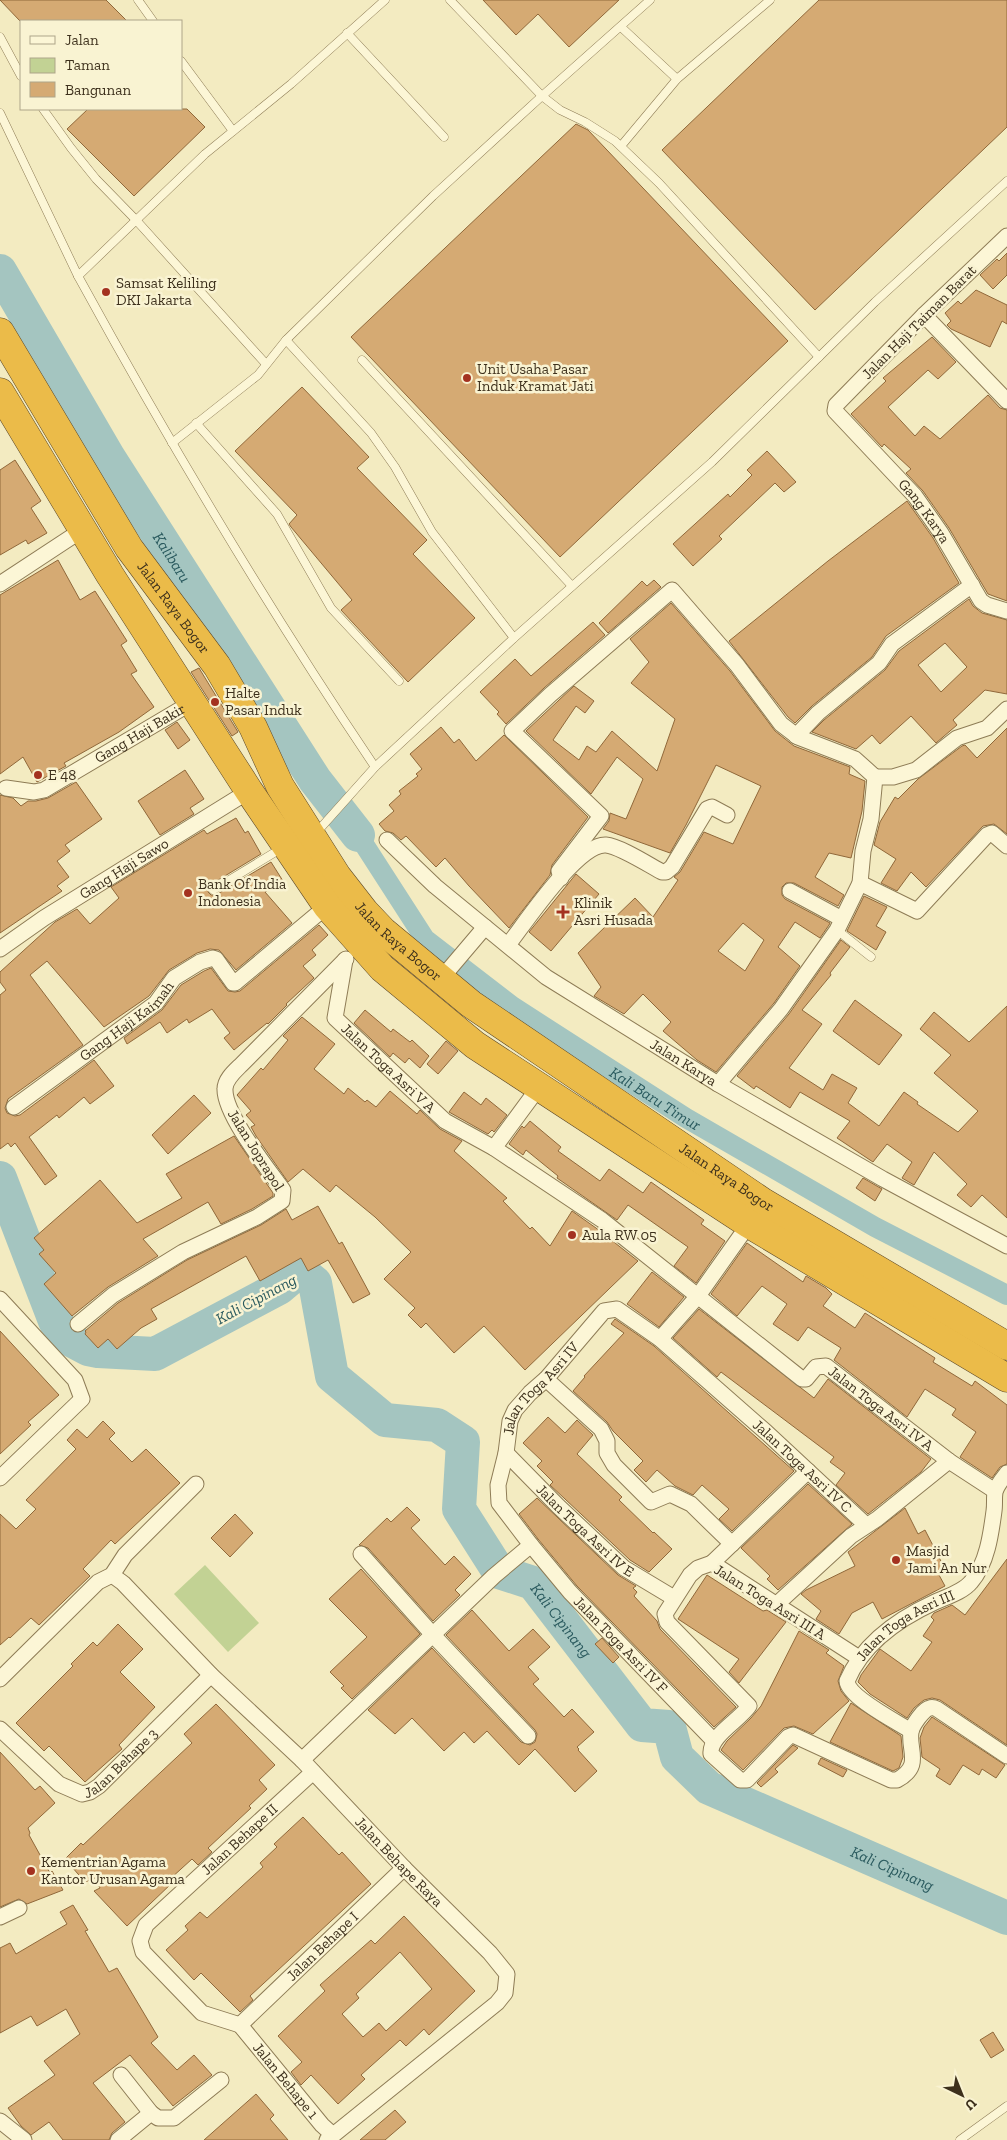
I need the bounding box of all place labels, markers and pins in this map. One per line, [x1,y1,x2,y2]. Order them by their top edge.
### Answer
place label: Samsat Keliling DKI Jakarta [116,274,217,309]
marker: Samsat Keliling DKI Jakarta [100,286,112,298]
place label: Unit Usaha Pasar Induk Kramat Jati [477,360,594,395]
marker: Unit Usaha Pasar Induk Kramat Jati [461,372,473,384]
place label: Halte Pasar Induk [225,684,302,719]
marker: Halte Pasar Induk [209,696,221,708]
place label: E 48 [48,766,76,784]
marker: E 48 [32,769,44,781]
place label: Bank Of India Indonesia [198,875,286,910]
marker: Bank Of India Indonesia [182,887,194,899]
place label: Klinik Asri Husada [574,894,653,929]
marker: Klinik Asri Husada [556,905,570,919]
place label: Aula RW 05 [582,1226,657,1244]
marker: Aula RW 05 [566,1229,578,1241]
place label: Masjid Jami An Nur [906,1542,987,1577]
marker: Masjid Jami An Nur [890,1554,902,1566]
place label: Kementrian Agama Kantor Urusan Agama [41,1853,185,1888]
marker: Kementrian Agama Kantor Urusan Agama [25,1865,37,1877]

